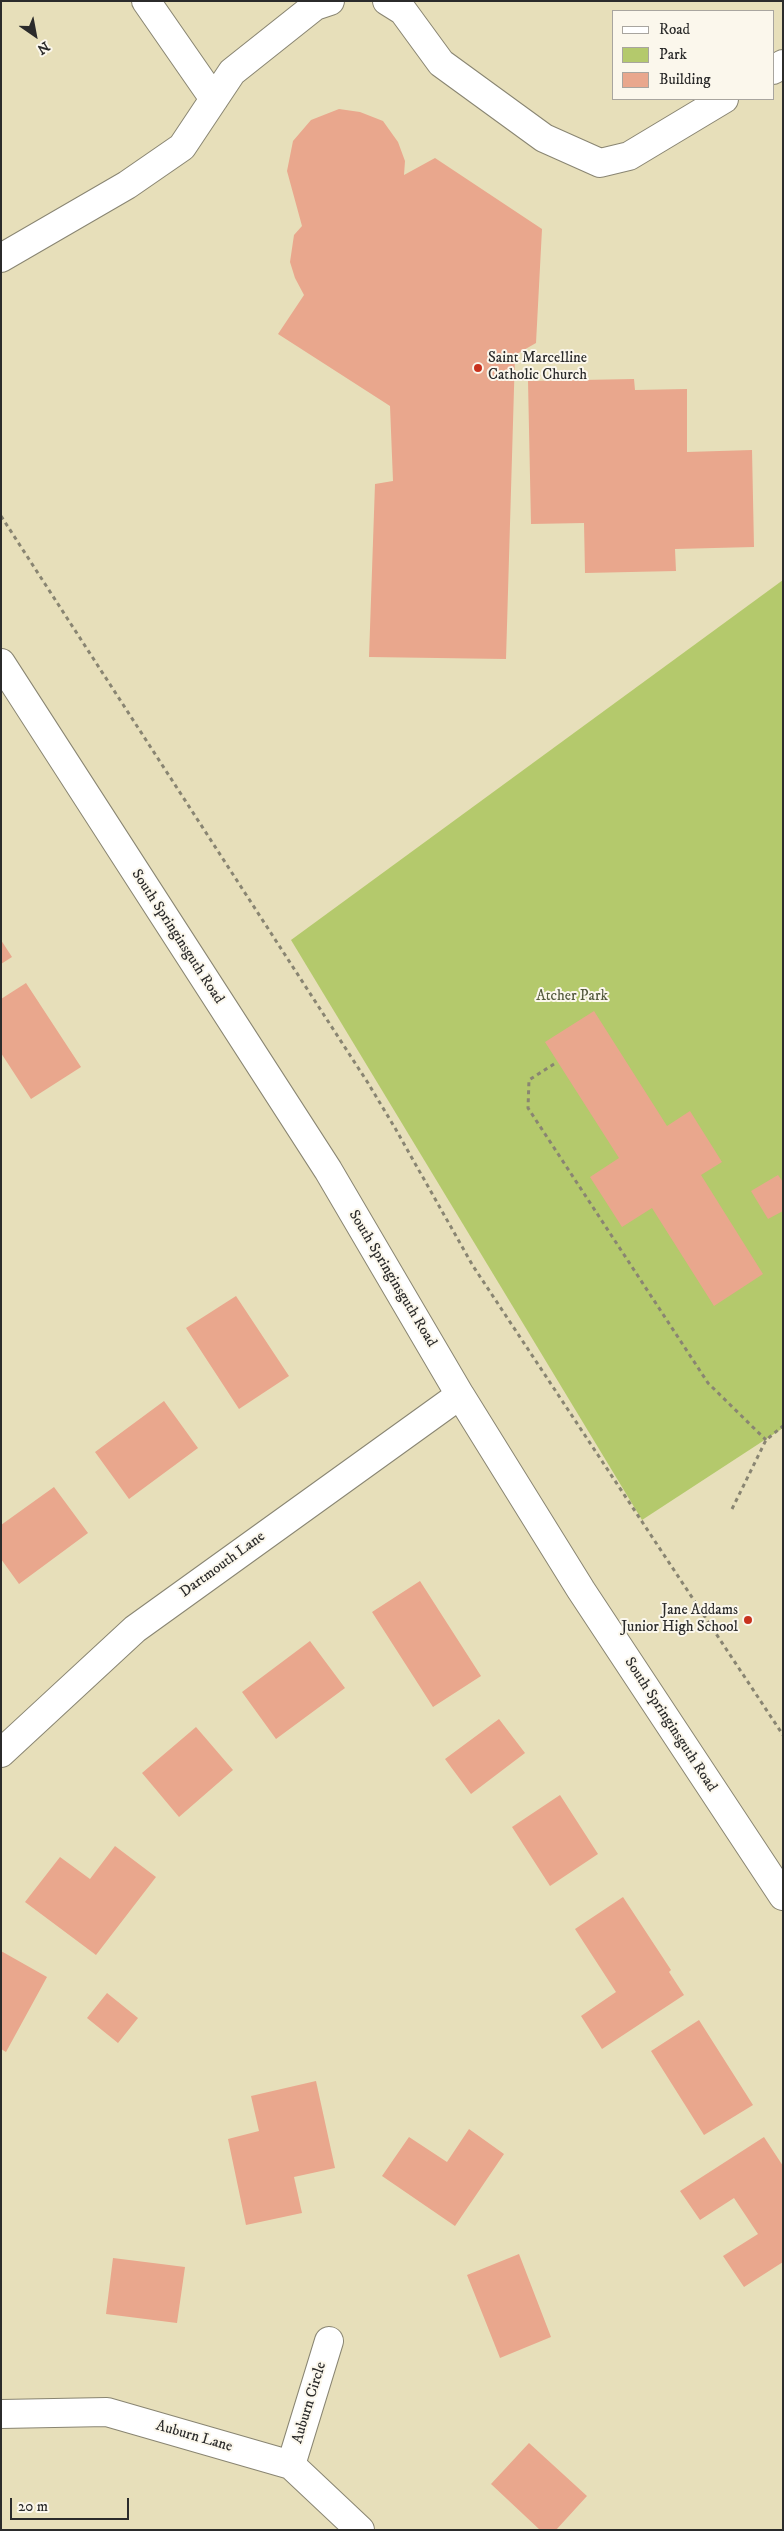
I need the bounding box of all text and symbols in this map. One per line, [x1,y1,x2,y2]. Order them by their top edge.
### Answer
north arrow [10,10,60,60]
legend [612,10,774,100]
text: Road [659,20,690,39]
text: N [33,37,53,58]
text: Park [659,45,687,64]
text: Building [659,70,711,89]
place label: Saint Marcelline Catholic Church [488,350,587,385]
marker: Saint Marcelline Catholic Church [472,362,484,374]
street label: South Springinsguth Road [127,867,227,1007]
park label: Atcher Park [536,988,608,1006]
street label: South Springinsguth Road [344,1207,440,1351]
street label: Dartmouth Lane [177,1528,269,1602]
place label: Jane Addams Junior High School [621,1602,738,1637]
marker: Jane Addams Junior High School [742,1614,754,1626]
street label: South Springinsguth Road [620,1655,720,1795]
street label: Auburn Circle [289,2360,331,2446]
street label: Auburn Lane [154,2417,234,2457]
scale bar [12,2488,131,2520]
text: 20 m [18,2497,48,2516]

